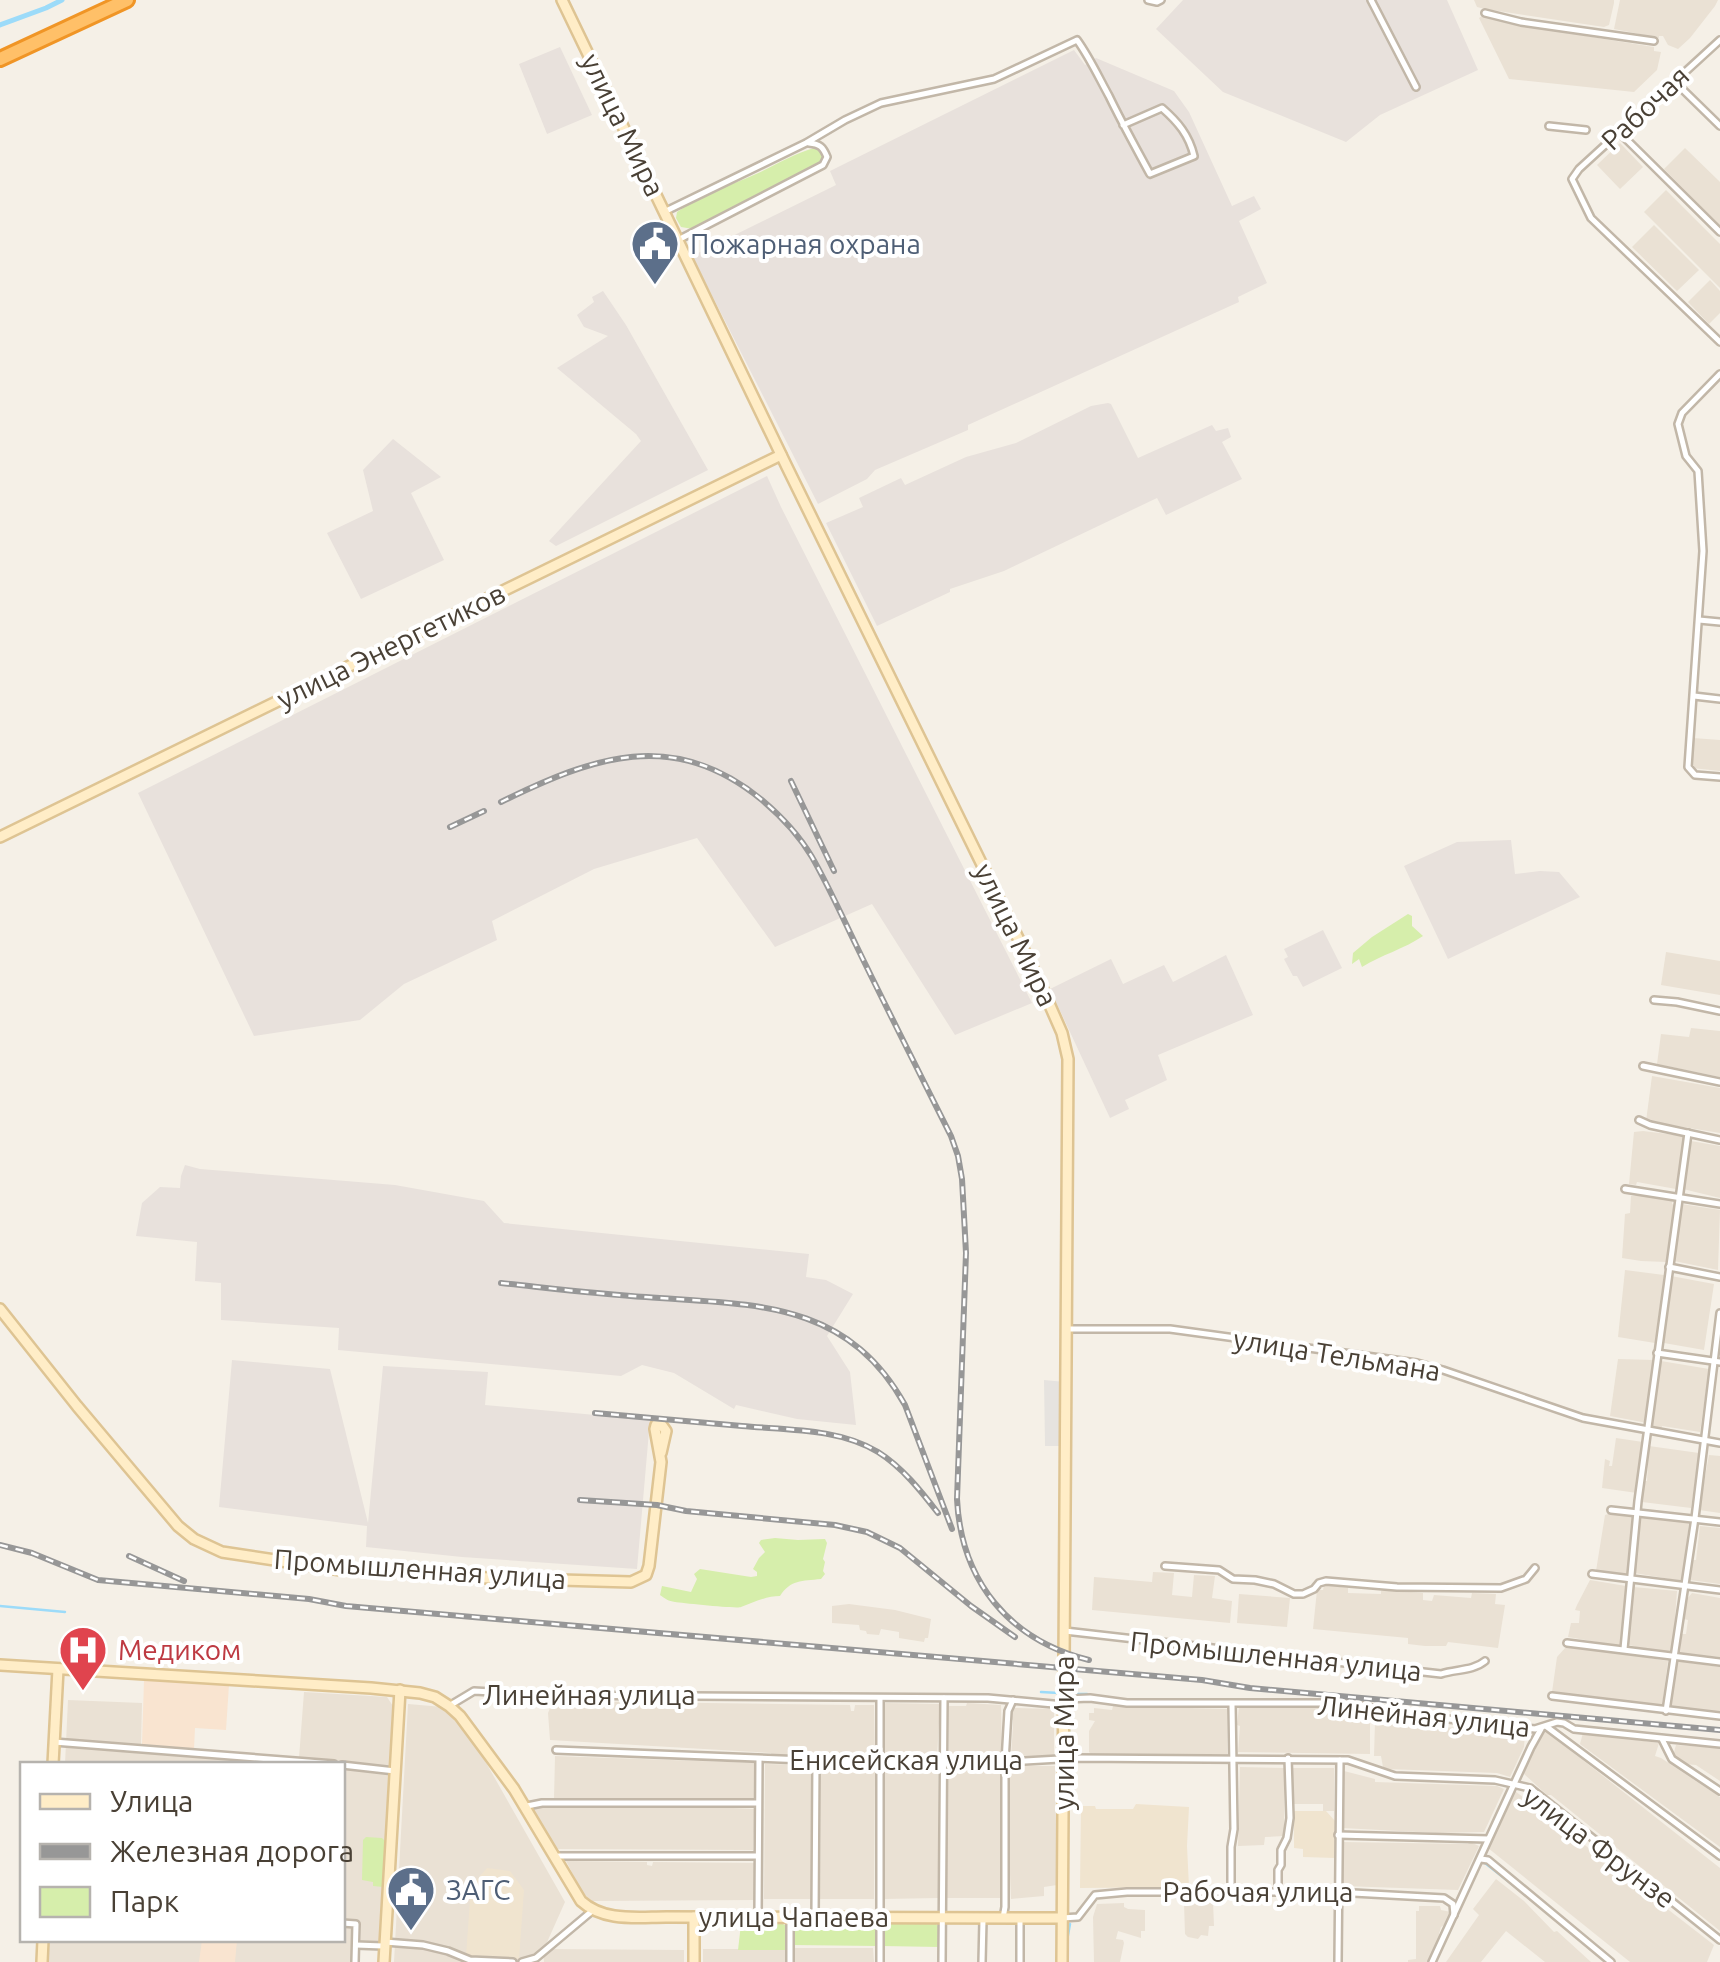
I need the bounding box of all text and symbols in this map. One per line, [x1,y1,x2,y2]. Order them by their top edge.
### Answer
street label: улица Мира [576,48,671,201]
street label: Рабочая [1595,60,1695,156]
public building icon: Пожарная охрана [629,218,681,286]
place label: Пожарная охрана [690,228,921,259]
street label: улица Энергетиков [272,577,510,714]
street label: улица Мира [969,858,1064,1011]
street label: улица Тельмана [1231,1323,1443,1386]
street label: Промышленная улица [273,1543,567,1594]
hospital icon: Медиком [57,1624,109,1692]
street label: Промышленная улица [1129,1625,1423,1686]
place label: Медиком [118,1634,241,1665]
street label: улица Мира [1048,1656,1079,1810]
street label: Линейная улица [482,1679,696,1710]
street label: Линейная улица [1316,1689,1532,1742]
street label: Енисейская улица [789,1744,1023,1775]
legend [20,1762,345,1942]
street label: улица Фрунзе [1517,1779,1681,1914]
text: Улица [110,1784,194,1818]
text: Железная дорога [110,1834,354,1868]
public building icon: ЗАГС [385,1864,437,1932]
place label: ЗАГС [446,1874,511,1905]
street label: Рабочая улица [1163,1876,1353,1907]
text: Парк [110,1884,179,1918]
street label: улица Чапаева [699,1901,889,1932]

